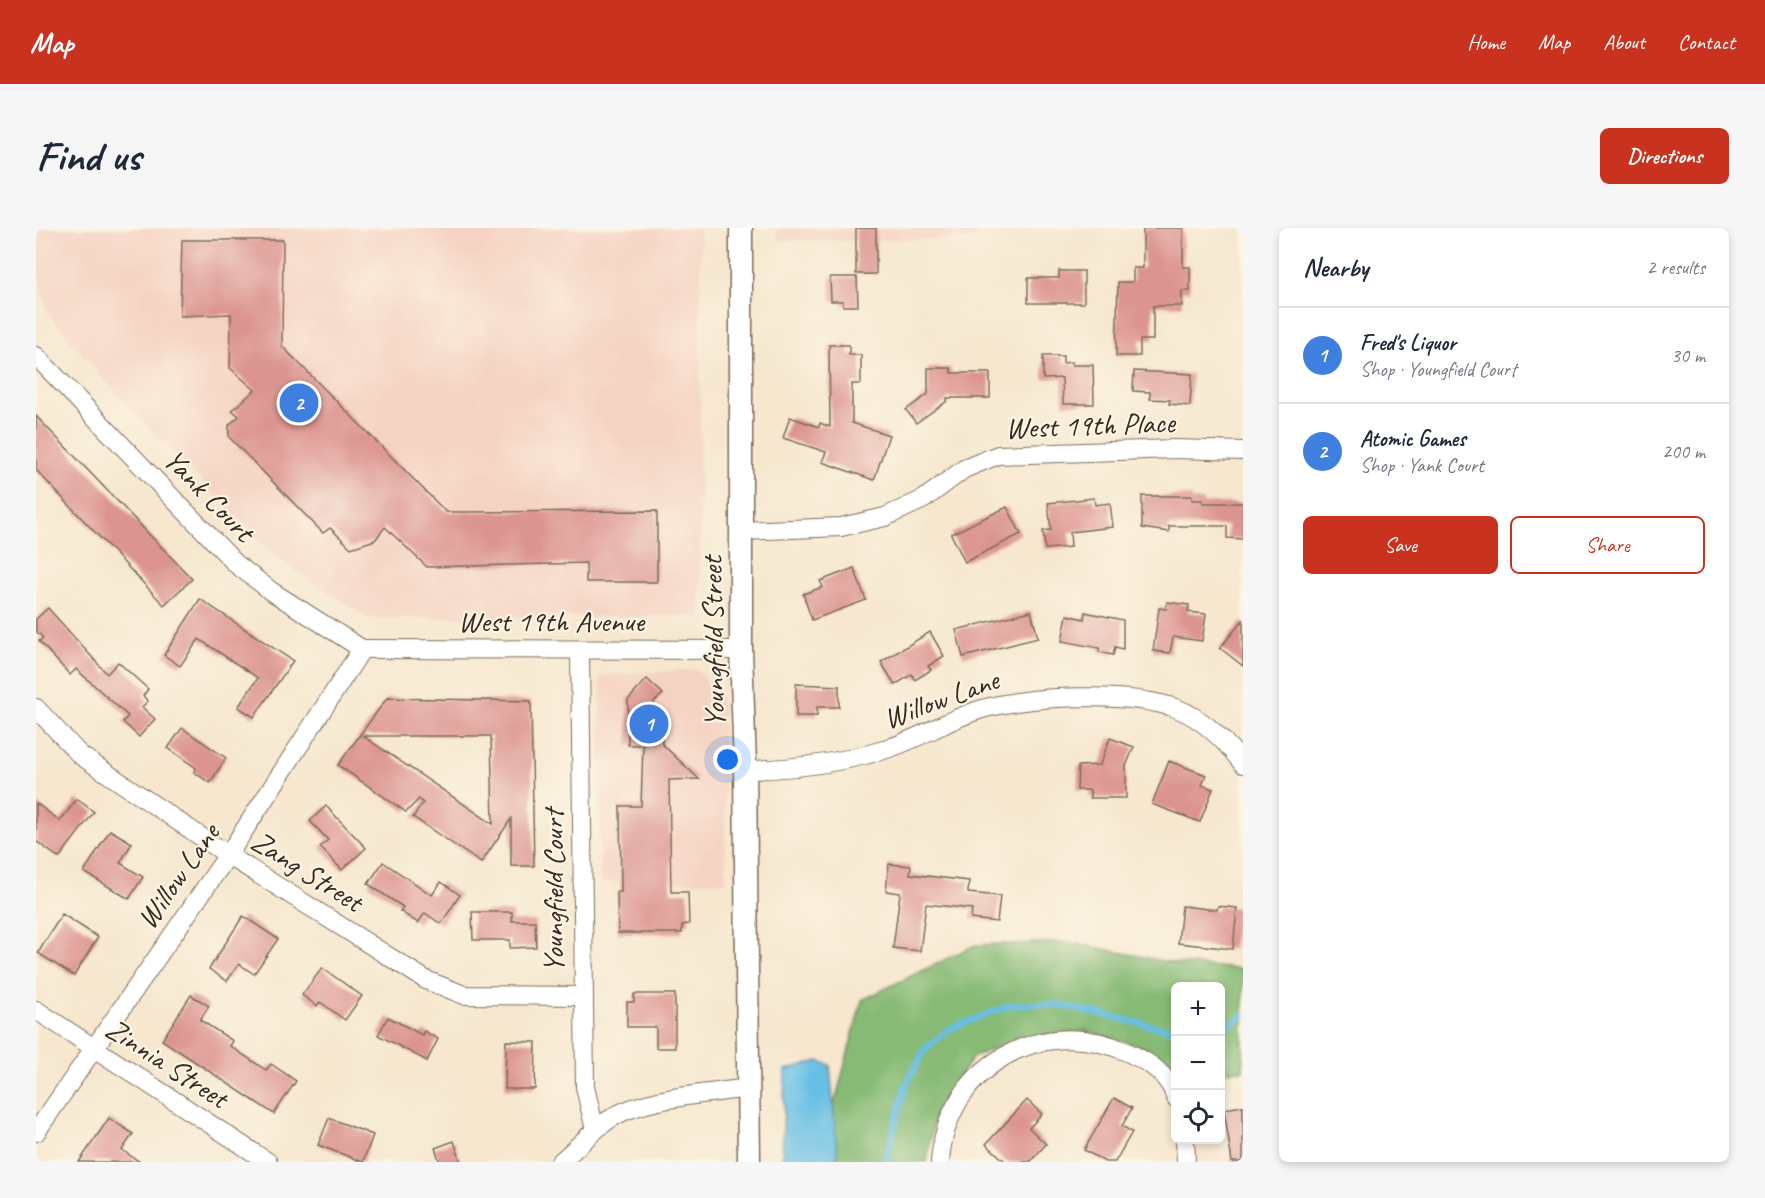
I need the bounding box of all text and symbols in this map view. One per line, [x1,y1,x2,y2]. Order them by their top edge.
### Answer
text: Map [30,25,73,60]
text: Home [1467,29,1505,55]
text: Map [1538,29,1570,55]
text: About [1603,29,1645,55]
text: Contact [1678,29,1735,55]
button: Directions [1600,128,1729,184]
text: Find us [36,130,141,183]
text: Nearby [1303,251,1368,284]
text: 2 results [1646,255,1705,280]
text: Fred's Liquor [1360,329,1456,357]
text: 1 [1318,343,1327,368]
text: 30 m [1671,343,1705,368]
text: Shop · Youngfield Court [1360,357,1516,382]
pin: 2 [280,380,318,426]
street label: West 19th Place [1005,403,1178,447]
text: Atomic Games [1360,425,1466,453]
text: 2 [1318,439,1327,464]
text: 200 m [1662,439,1705,464]
street label: Yank Court [155,441,265,552]
text: Shop · Yank Court [1360,453,1484,478]
button: Save [1303,516,1498,574]
button: Share [1510,516,1705,574]
street label: Youngfield Street [692,553,733,728]
street label: West 19th Avenue [458,602,646,640]
street label: Willow Lane [878,660,1006,737]
pin: 1 [630,702,668,746]
your location [713,745,742,774]
street label: Youngfield Court [534,805,572,973]
street label: Willow Lane [128,814,229,936]
street label: Zang Street [244,822,372,922]
map controls [1171,982,1225,1144]
button: + [1171,982,1225,1036]
street label: Zinnia Street [99,1009,238,1118]
button: − [1171,1036,1225,1090]
button: locate [1171,1090,1225,1144]

